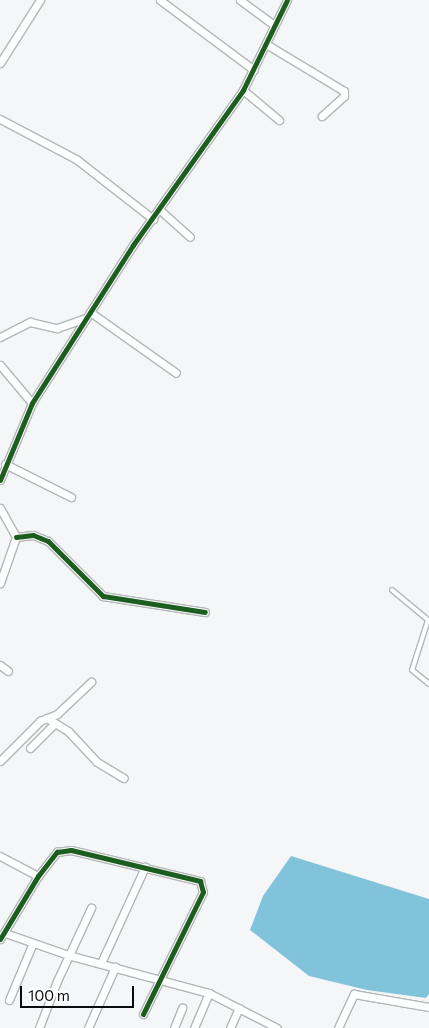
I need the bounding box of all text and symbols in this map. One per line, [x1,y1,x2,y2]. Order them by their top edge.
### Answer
scale bar [22,976,136,1008]
text: 100 m [28,986,70,1004]

